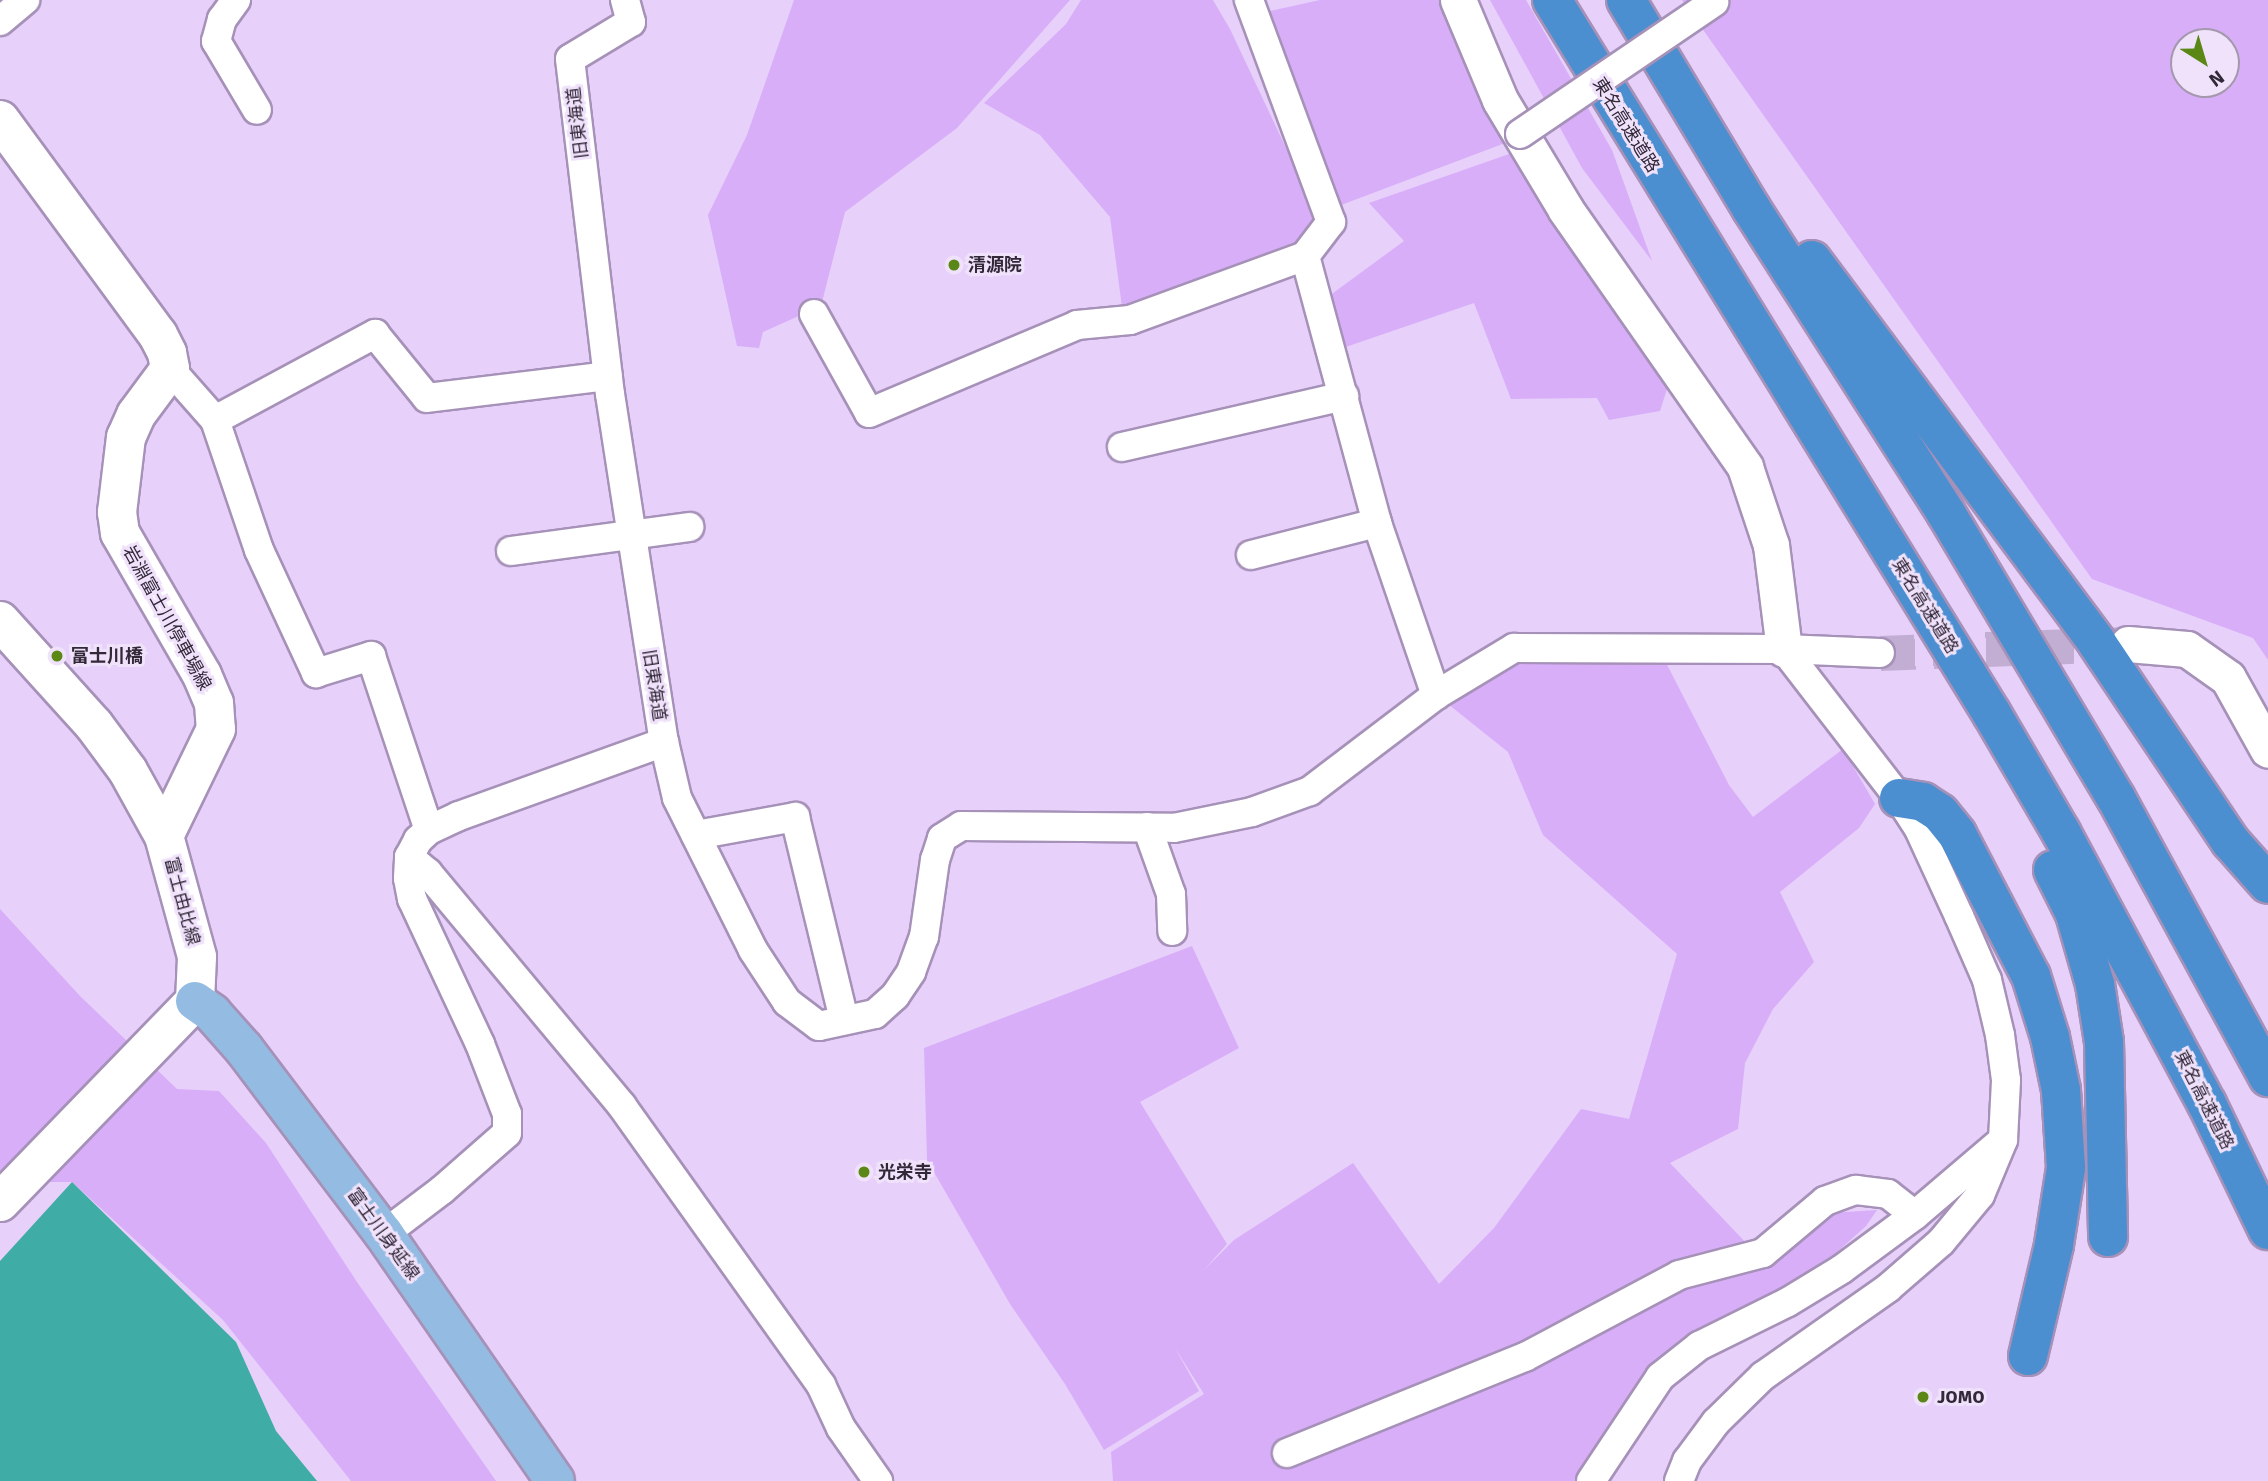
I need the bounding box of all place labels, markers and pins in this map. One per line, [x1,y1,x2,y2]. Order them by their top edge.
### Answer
place label: 清源院 [968,254,1022,276]
marker: 清源院 [946,257,962,273]
place label: 富士川橋 [71,645,143,667]
marker: 富士川橋 [49,648,65,664]
place label: 光栄寺 [878,1161,932,1183]
marker: 光栄寺 [856,1164,872,1180]
place label: JOMO [1937,1386,1984,1408]
marker: JOMO [1915,1389,1931,1405]

